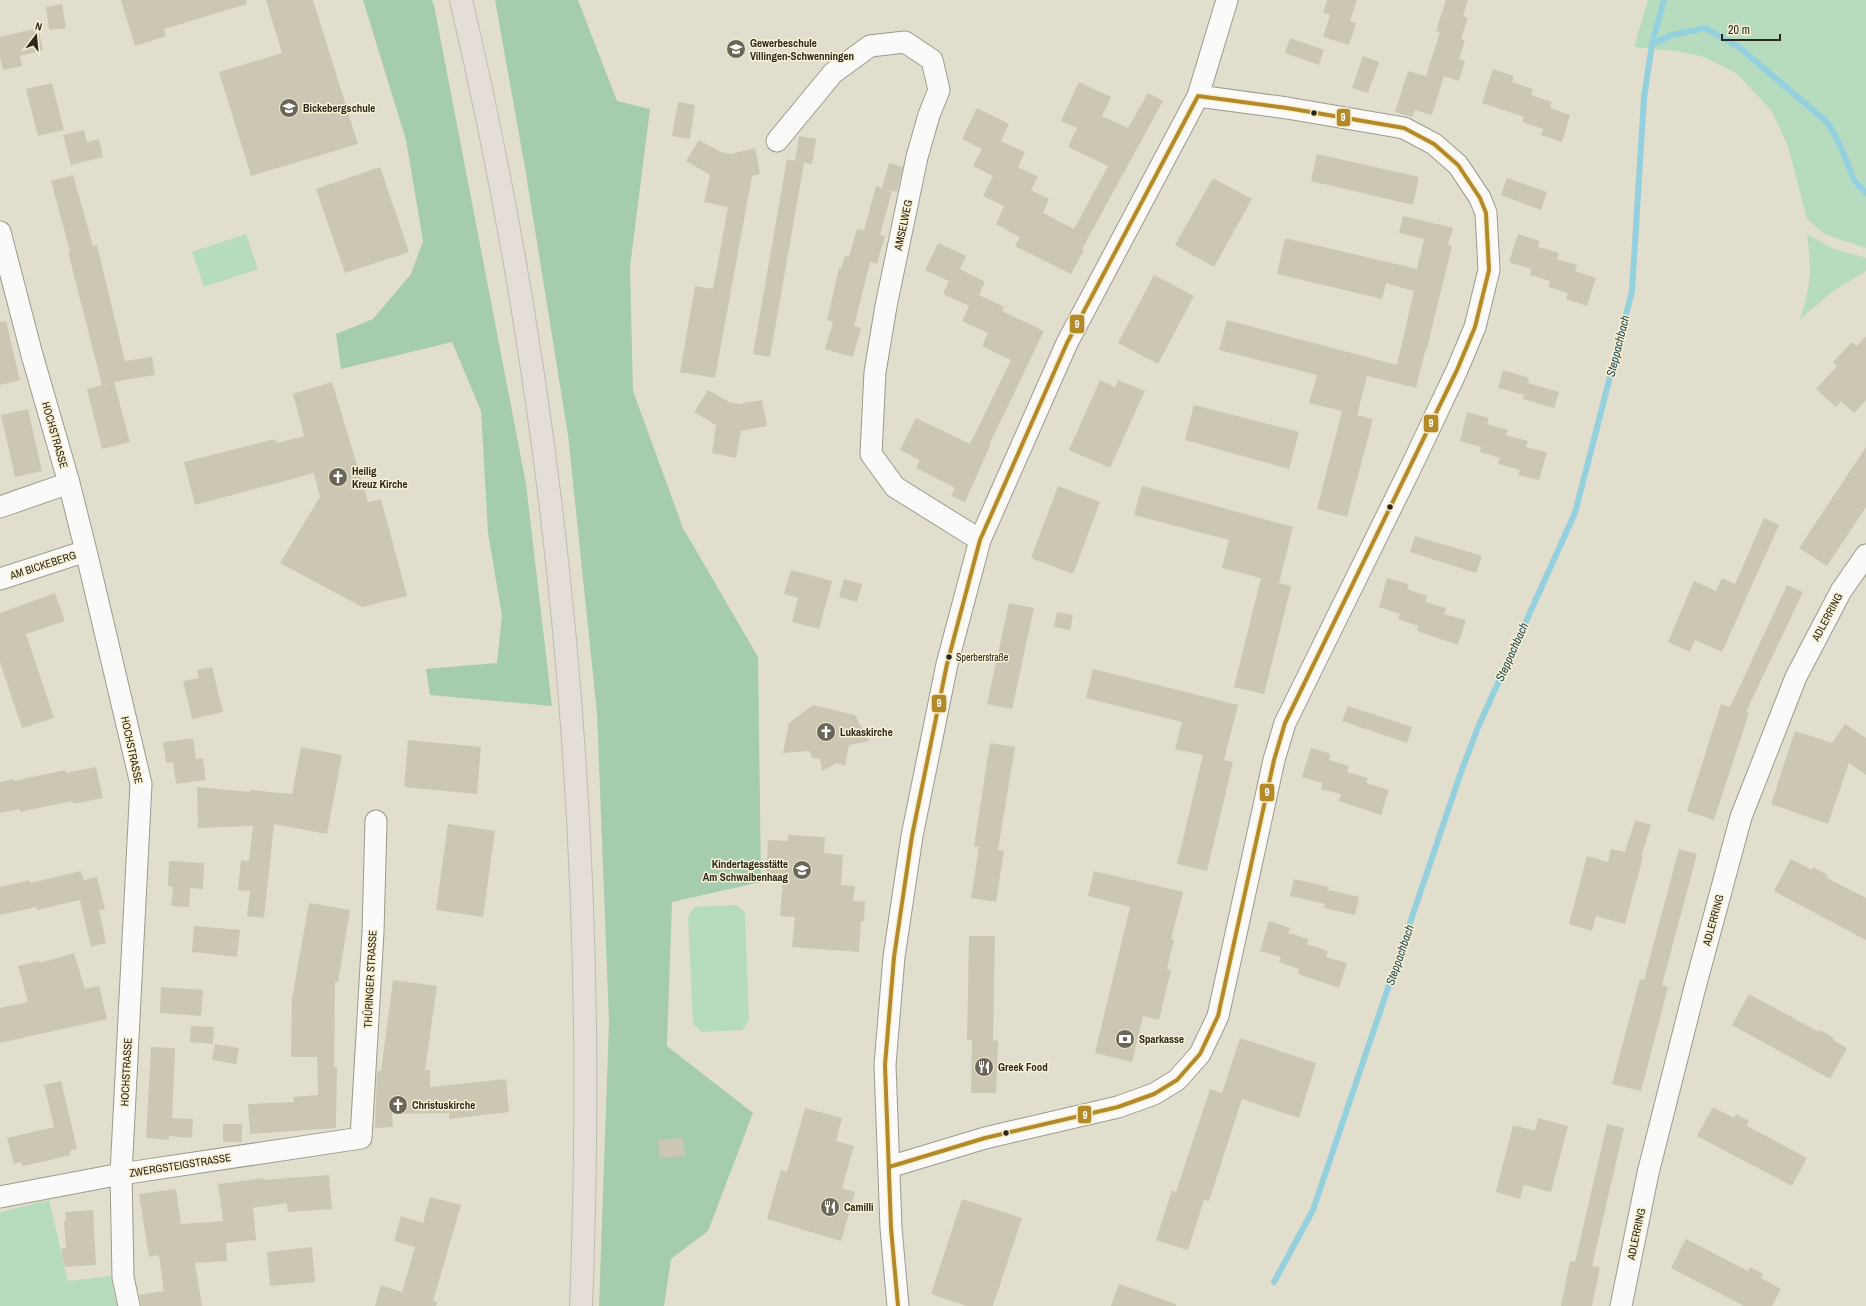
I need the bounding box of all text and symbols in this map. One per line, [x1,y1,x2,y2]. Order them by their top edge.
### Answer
north arrow [16,16,56,56]
scale bar [1722,16,1780,42]
text: N [34,19,44,34]
text: 20 m [1728,22,1750,38]
place label: Gewerbeschule Villingen-Schwenningen [750,36,854,63]
school or university icon: Gewerbeschule Villingen-Schwenningen [725,38,747,60]
school or university icon: Bickebergschule [278,97,300,119]
place label: Bickebergschule [303,101,375,115]
unlabelled marker [1309,108,1319,118]
line badge: 9 [1336,108,1351,127]
text: 9 [1340,110,1346,124]
street label: AMSELWEG [891,198,915,253]
line badge: 9 [1069,314,1085,334]
water label: Steppachbach [1603,314,1633,378]
text: 9 [1074,317,1080,331]
street label: HOCHSTRASSE [39,400,71,470]
line badge: 9 [1423,414,1439,433]
text: 9 [1428,416,1434,430]
place label: Heilig Kreuz Kirche [352,464,408,491]
church icon: Heilig Kreuz Kirche [327,466,349,488]
unlabelled marker [1385,502,1395,512]
street label: AM BICKEBERG [7,548,78,583]
street label: ADLERRING [1808,590,1846,644]
water label: Steppachbach [1492,620,1532,684]
place label: Sperberstraße [956,651,1009,664]
marker: Sperberstraße [944,652,954,662]
line badge: 9 [931,694,947,713]
text: 9 [936,696,942,710]
street label: HOCHSTRASSE [118,715,146,785]
church icon: Lukaskirche [815,721,837,743]
place label: Lukaskirche [840,725,893,739]
line badge: 9 [1259,783,1275,802]
text: 9 [1264,785,1270,799]
place label: Kindertagesstätte Am Schwalbenhaag [703,857,788,884]
school or university icon: Kindertagesstätte Am Schwalbenhaag [791,859,813,881]
street label: ADLERRING [1699,893,1727,948]
water label: Steppachbach [1382,923,1418,987]
street label: THÜRINGER STRASSE [360,930,380,1028]
bank icon: Sparkasse [1114,1028,1136,1050]
place label: Sparkasse [1139,1032,1184,1046]
street label: HOCHSTRASSE [117,1037,135,1107]
restaurant icon: Greek Food [973,1056,995,1078]
place label: Greek Food [998,1060,1048,1074]
church icon: Christuskirche [387,1094,409,1116]
place label: Christuskirche [412,1098,475,1112]
line badge: 9 [1077,1105,1092,1124]
text: 9 [1082,1108,1088,1122]
unlabelled marker [1001,1128,1011,1138]
street label: ZWERGSTEIGSTRASSE [128,1150,232,1180]
restaurant icon: Camilli [819,1196,841,1218]
place label: Camilli [844,1200,874,1214]
street label: ADLERRING [1623,1207,1648,1262]

